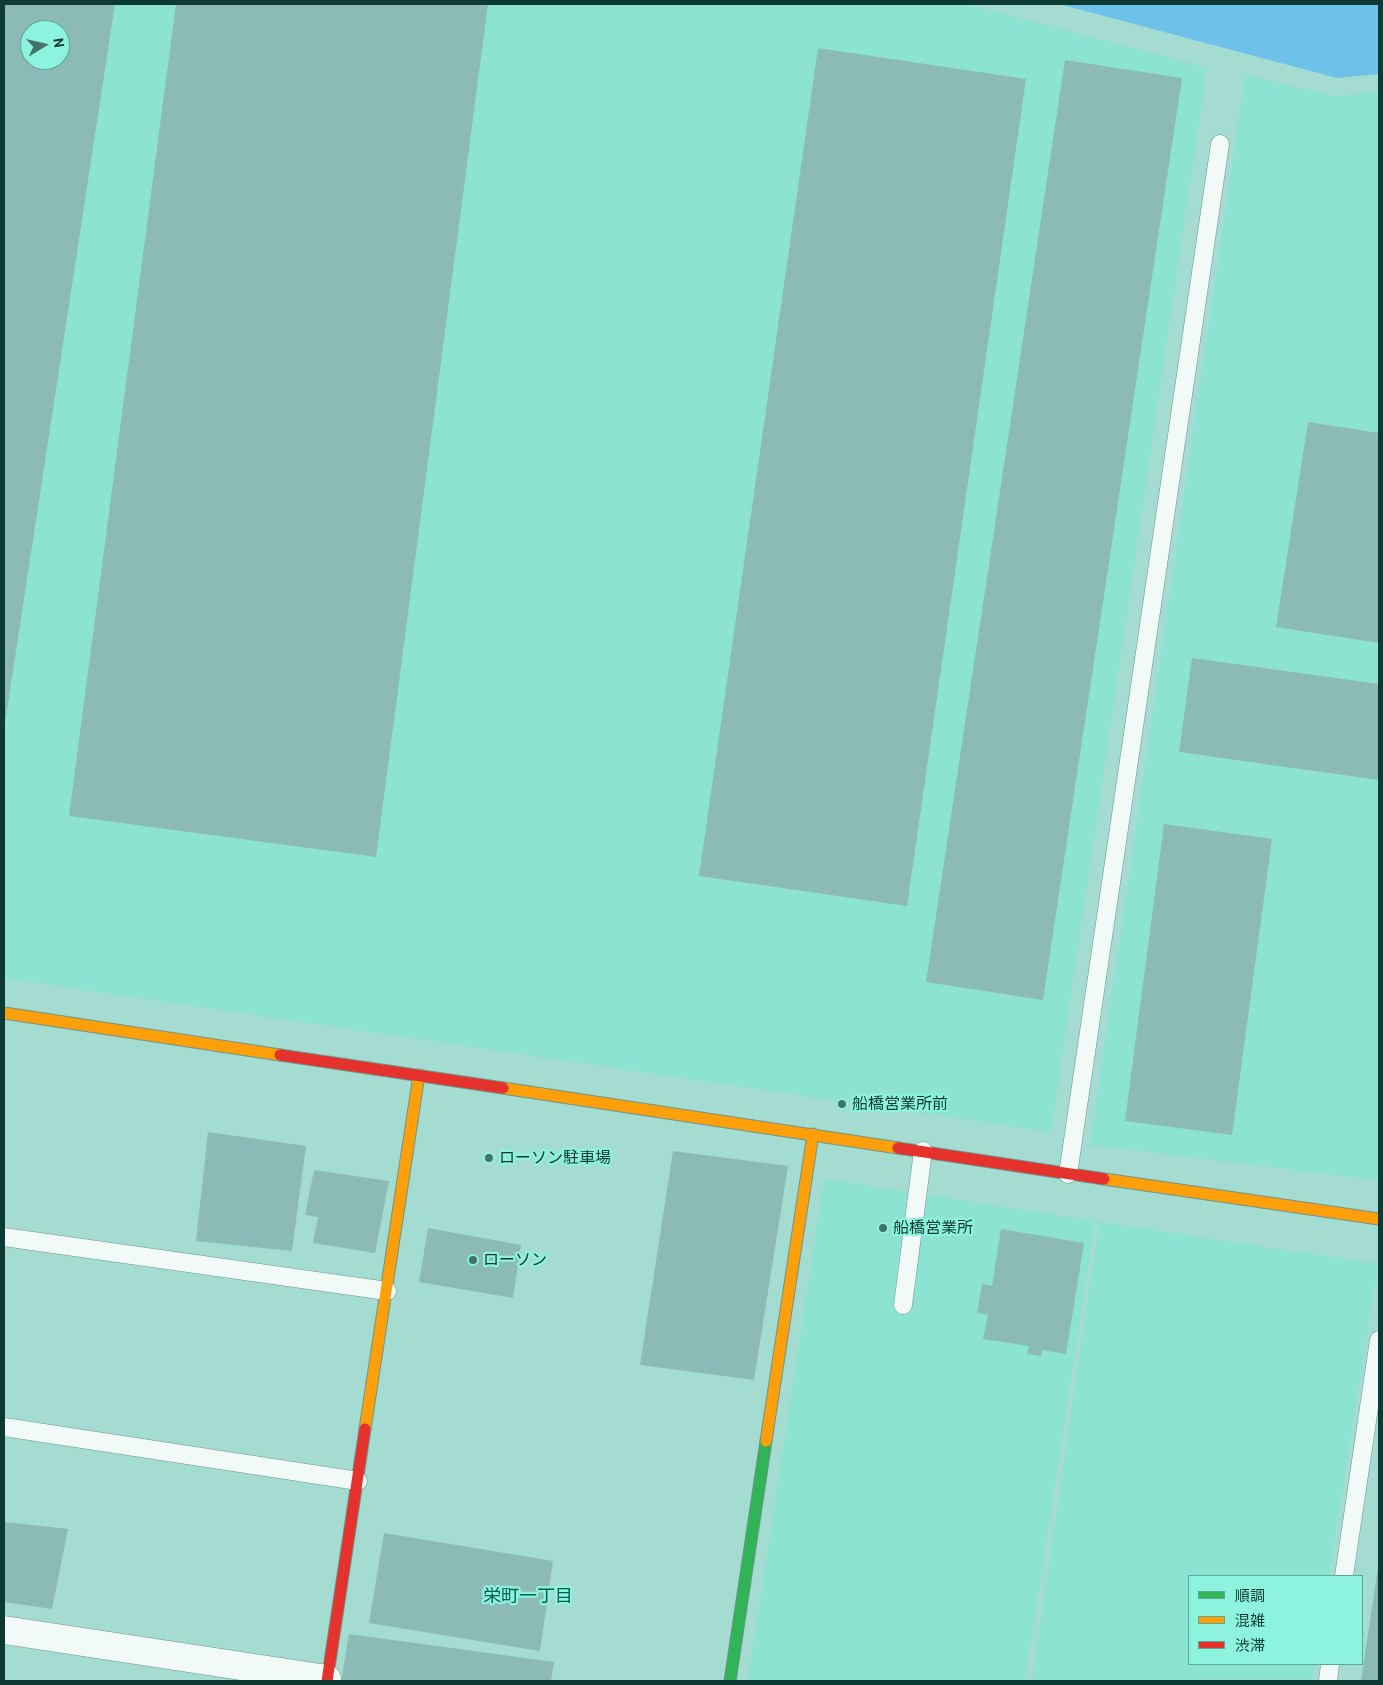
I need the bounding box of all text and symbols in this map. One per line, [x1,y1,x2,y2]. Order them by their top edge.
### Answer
north arrow [20,20,70,70]
text: N [50,37,68,49]
place label: 船橋営業所前 [852,1094,948,1114]
marker: 船橋営業所前 [836,1098,848,1110]
place label: ローソン駐車場 [499,1148,611,1168]
marker: ローソン駐車場 [483,1152,495,1164]
place label: 船橋営業所 [893,1218,973,1238]
marker: 船橋営業所 [877,1222,889,1234]
place label: ローソン [483,1250,547,1270]
marker: ローソン [467,1254,479,1266]
legend [1188,1575,1363,1665]
district label: 栄町一丁目 [483,1585,573,1607]
text: 順調 [1235,1586,1265,1604]
text: 混雑 [1235,1611,1265,1629]
text: 渋滞 [1235,1636,1265,1654]

